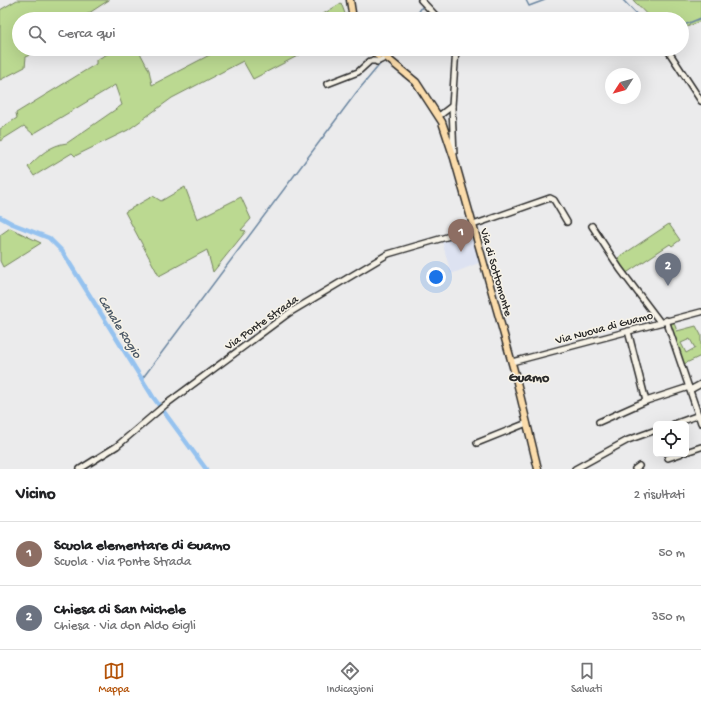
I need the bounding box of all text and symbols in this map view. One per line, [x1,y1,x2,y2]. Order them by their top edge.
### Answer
search box [12,12,689,56]
icon: search [26,23,48,45]
text: Cerca qui [58,25,115,43]
north arrow [605,68,641,104]
pin: 1 [448,219,474,252]
street label: Via di Sottomonte [476,226,515,319]
pin: 2 [655,253,681,286]
your location [426,267,446,287]
water label: Canale Rogio [94,293,145,362]
street label: Via Ponte Strada [222,293,302,355]
street label: Via Nuova di Guamo [553,309,655,349]
district label: Guamo [509,370,550,387]
map controls [653,421,689,457]
button: locate [653,421,689,457]
text: Vicino [16,485,56,505]
text: 2 risultati [634,488,685,503]
text: Scuola elementare di Guamo [54,537,230,555]
text: 1 [26,546,32,561]
text: 50 m [658,546,685,561]
text: Scuola · Via Ponte Strada [54,555,191,570]
text: Chiesa di San Michele [54,601,186,619]
text: 2 [26,610,32,625]
text: 350 m [652,610,685,625]
text: Chiesa · Via don Aldo Gigli [54,619,196,634]
tab: Mappa [99,660,129,696]
tab: Indicazioni [327,660,374,696]
tab: Salvati [571,660,602,696]

